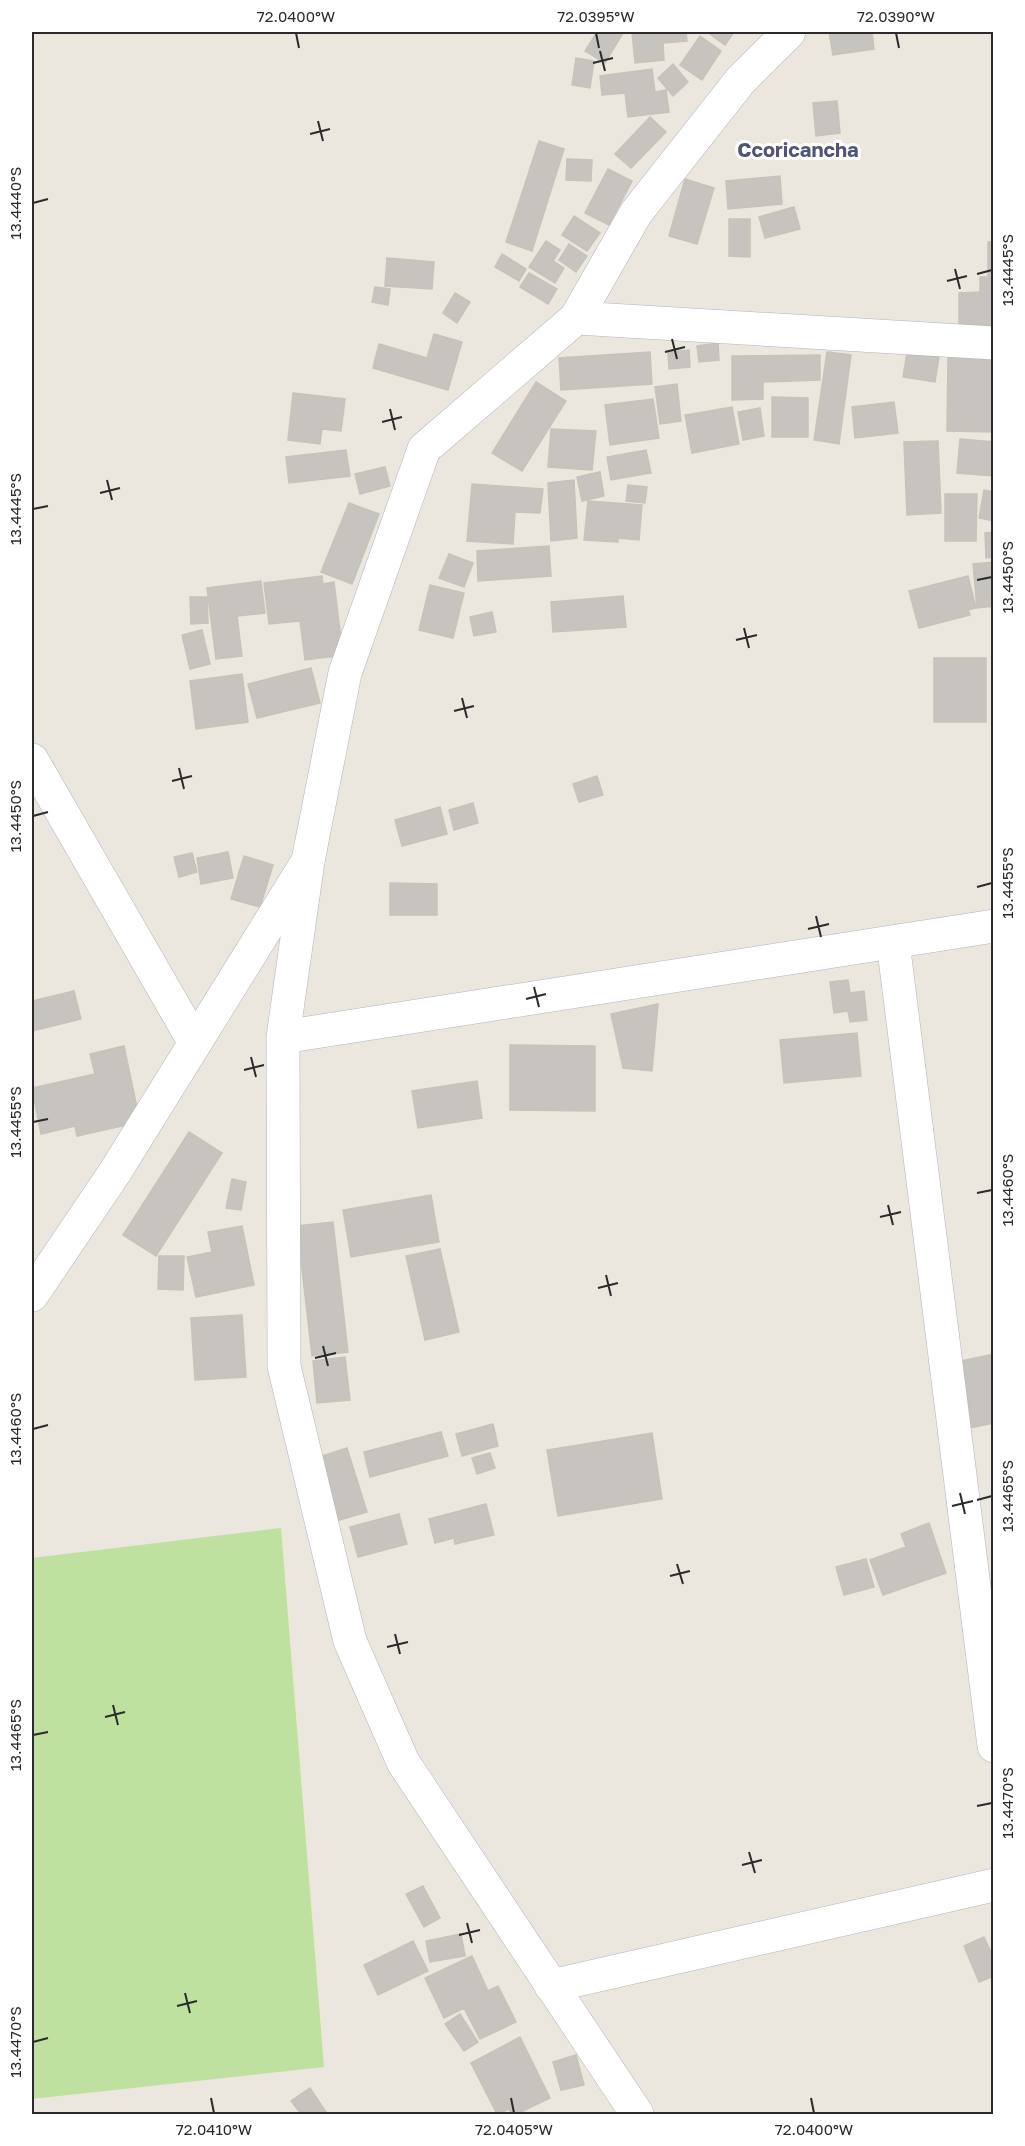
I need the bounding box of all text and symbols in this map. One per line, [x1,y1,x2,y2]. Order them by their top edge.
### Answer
text: 72.0400°W [257,7,335,25]
text: 72.0395°W [557,7,635,25]
text: 72.0390°W [857,7,935,25]
district label: Ccoricancha [737,137,859,161]
text: 13.4440°S [6,167,24,239]
text: 13.4445°S [998,234,1016,306]
text: 13.4445°S [6,473,24,545]
text: 13.4450°S [998,541,1016,613]
text: 13.4450°S [6,780,24,852]
text: 13.4455°S [998,847,1016,919]
text: 13.4455°S [6,1086,24,1158]
text: 13.4460°S [998,1154,1016,1226]
text: 13.4460°S [6,1393,24,1465]
text: 13.4465°S [998,1460,1016,1532]
text: 13.4465°S [6,1699,24,1771]
text: 13.4470°S [998,1767,1016,1839]
text: 13.4470°S [6,2006,24,2078]
text: 72.0410°W [176,2120,252,2138]
text: 72.0405°W [475,2120,553,2138]
text: 72.0400°W [775,2120,853,2138]

